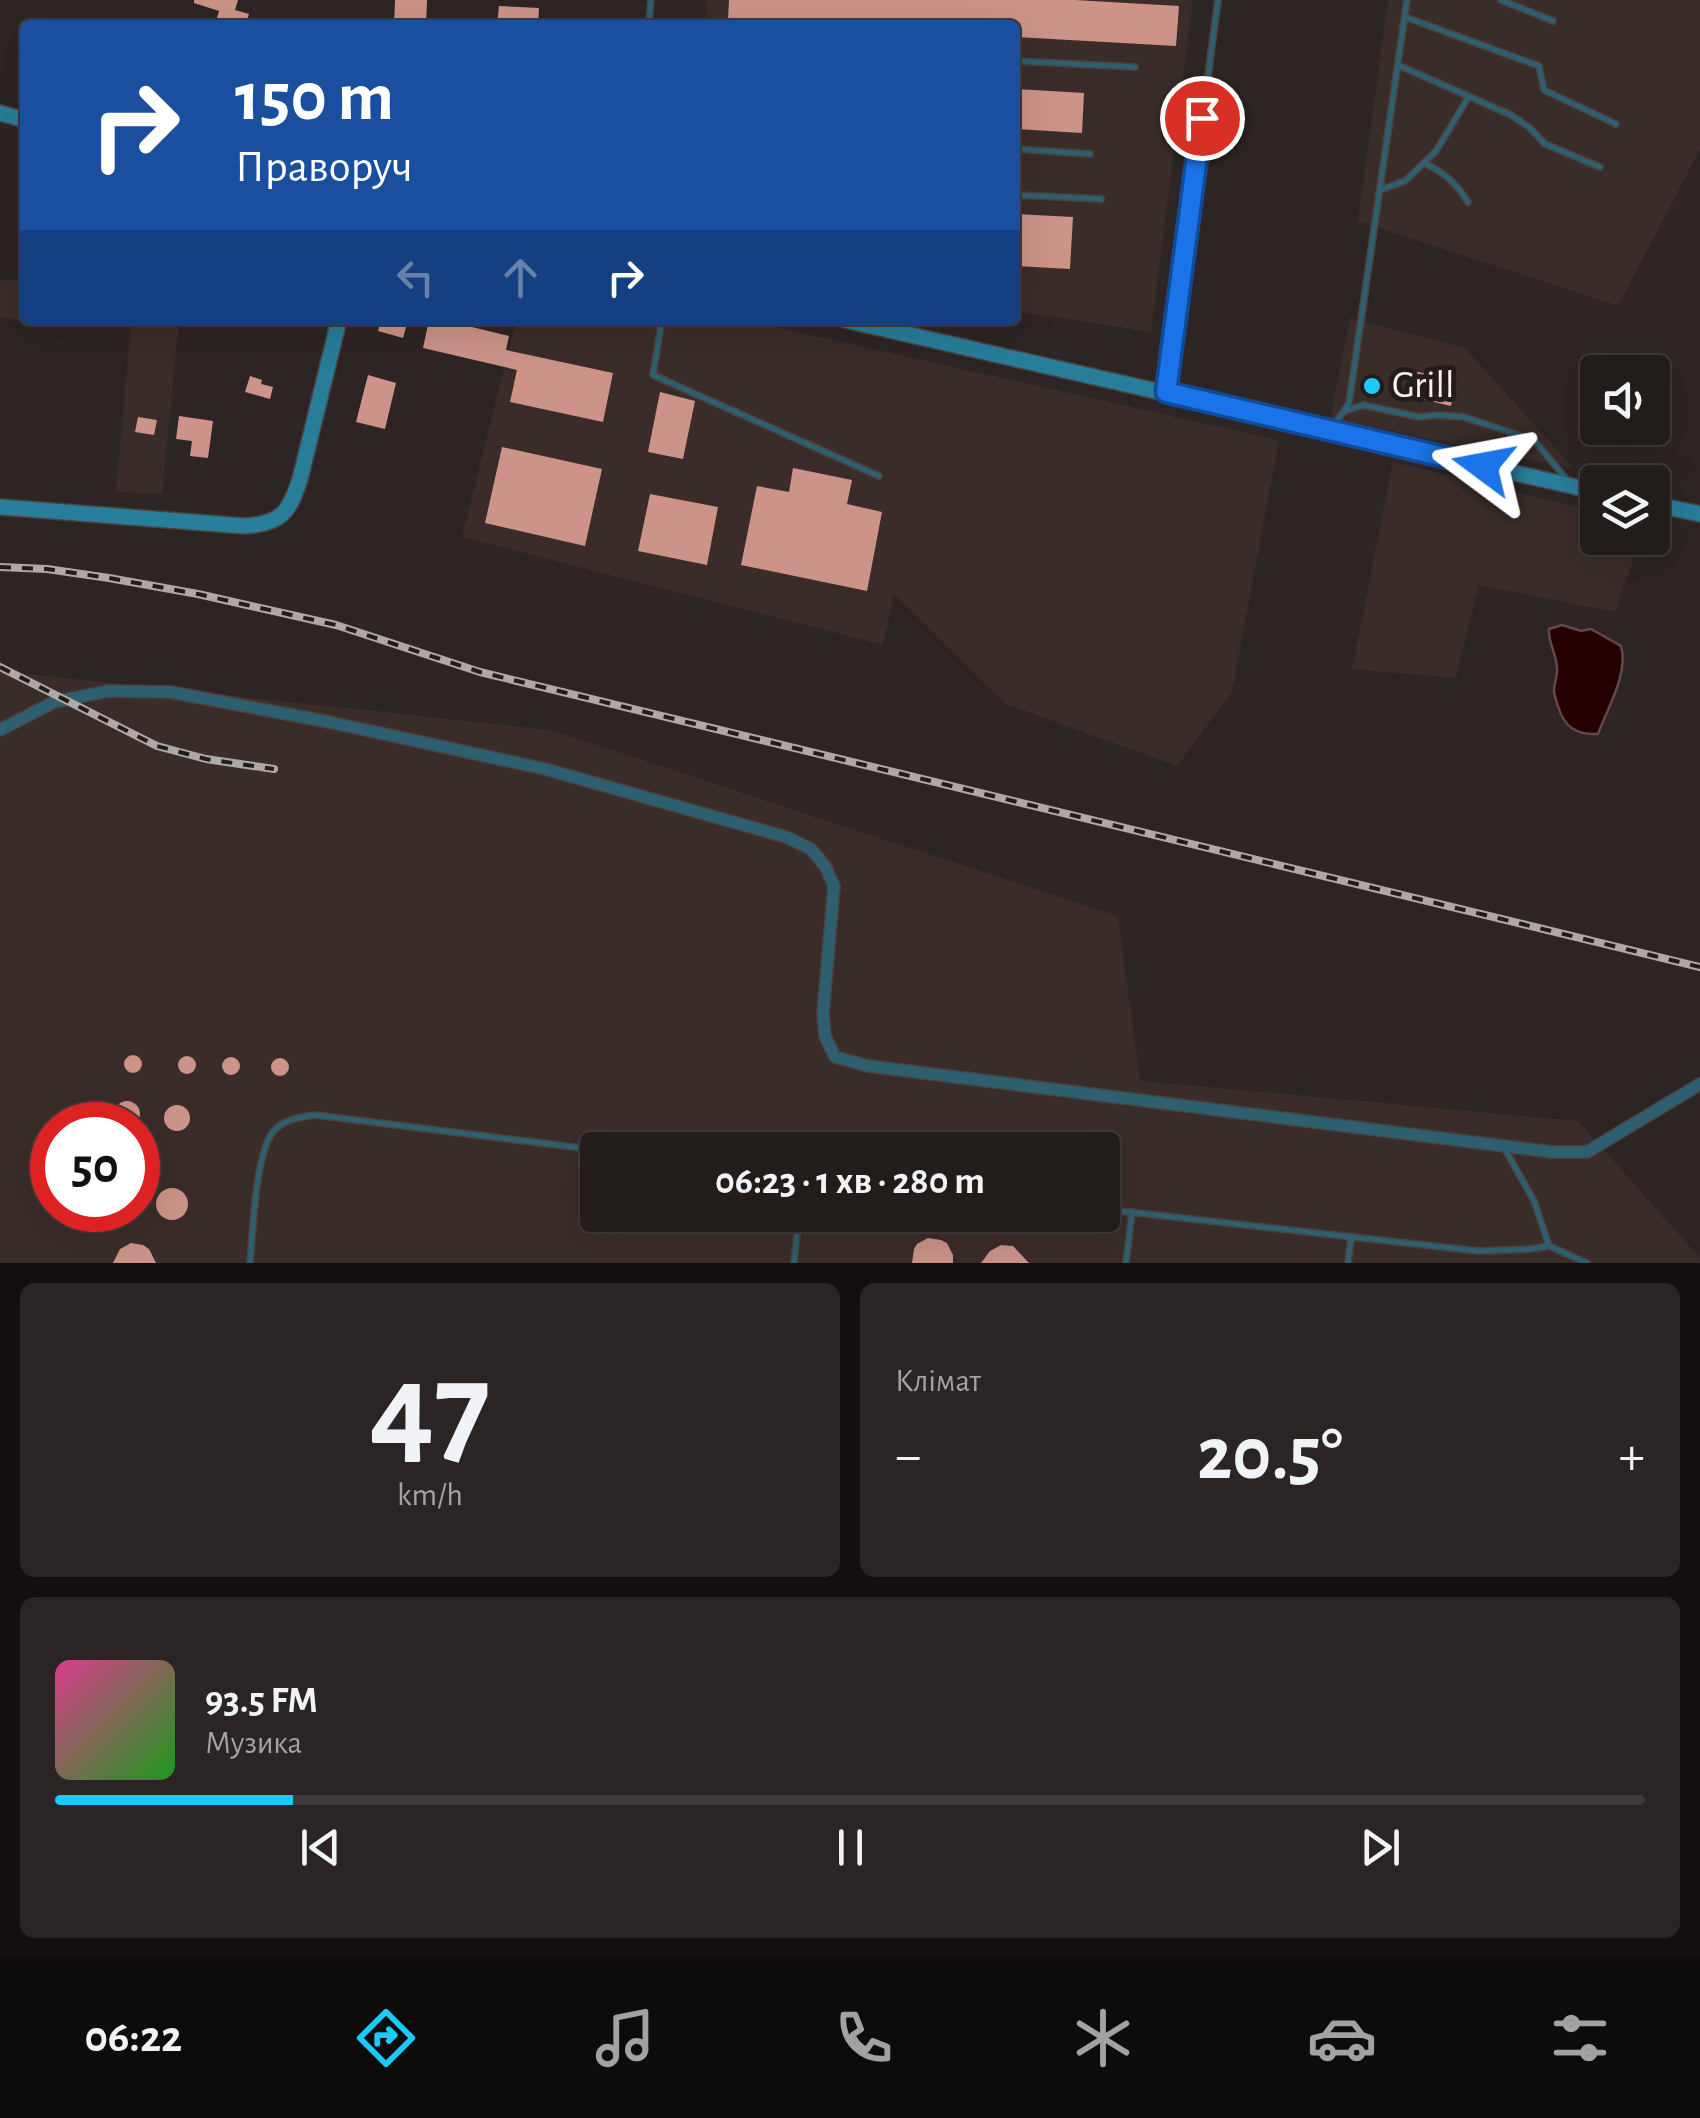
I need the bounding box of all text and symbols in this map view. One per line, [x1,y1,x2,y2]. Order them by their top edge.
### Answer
icon: right [70,60,200,190]
text: 150 m [235,63,394,133]
pin [1160,76,1245,161]
icon: arrive [1175,91,1230,146]
text: Праворуч [235,145,413,190]
icon: left [388,250,443,305]
icon: ahead [493,250,548,305]
icon: right [598,250,653,305]
map controls [1580,355,1670,555]
button: sound [1580,355,1670,445]
place label: Grill [1392,367,1454,405]
marker: Grill [1361,375,1383,397]
position arrow [1431,414,1535,518]
button: layers [1580,465,1670,555]
speed limit sign: 50 [30,1102,160,1232]
text: 06:23 · 1 хв · 280 m [715,1163,985,1201]
text: 47 [369,1346,491,1476]
text: Клімат [895,1365,981,1397]
text: 20.5° [1197,1418,1343,1493]
text: − [895,1429,921,1484]
text: + [1619,1429,1645,1484]
text: km/h [397,1479,463,1511]
text: 93.5 FM [205,1682,318,1720]
text: Музика [205,1727,302,1759]
icon: previous [293,1820,348,1875]
icon: pause [823,1820,878,1875]
icon: next [1353,1820,1408,1875]
icon: directions [351,2003,421,2073]
icon: music [590,2003,660,2073]
icon: phone [829,2003,899,2073]
icon: climate [1068,2003,1138,2073]
icon: car [1307,2003,1377,2073]
icon: filters [1545,2003,1615,2073]
text: 06:22 [84,2015,182,2060]

